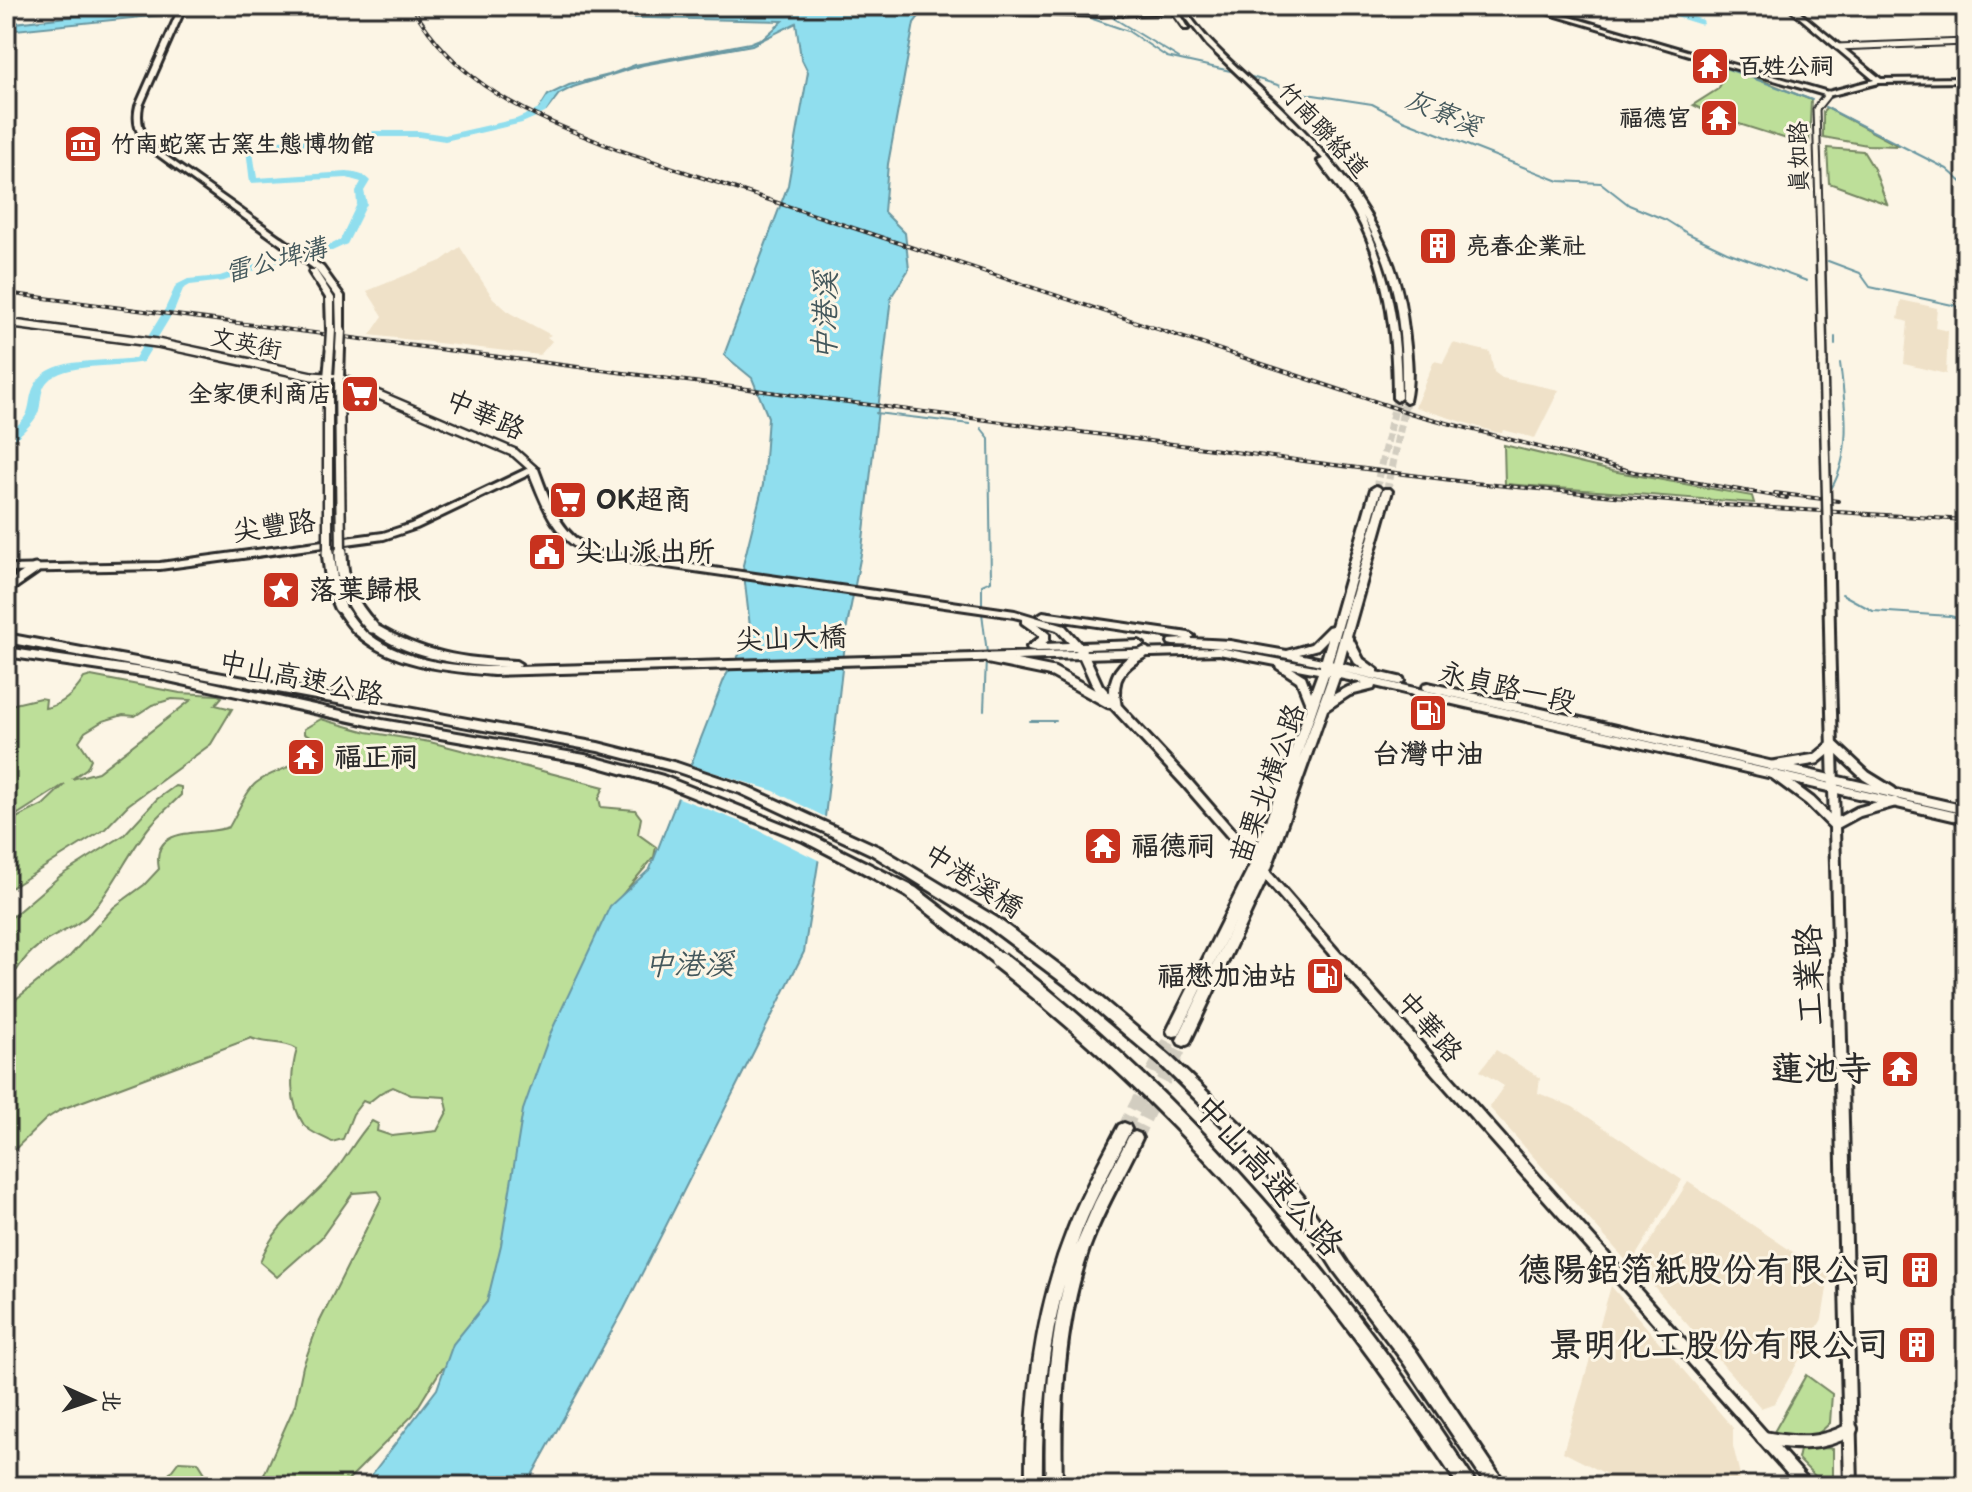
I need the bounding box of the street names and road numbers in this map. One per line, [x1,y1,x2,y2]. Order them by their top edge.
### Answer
street label: 竹南聯絡道 [1271,76,1375,184]
street label: 真如路 [1784,121,1814,193]
street label: 文英街 [208,322,284,366]
street label: 中華路 [440,383,530,447]
street label: 尖豐路 [230,505,318,549]
street label: 尖山大橋 [734,621,848,657]
street label: 中山高速公路 [215,645,387,713]
street label: 永貞路一段 [1435,656,1579,720]
street label: 苗栗北橫公路 [1224,699,1312,869]
street label: 中港溪橋 [917,837,1029,925]
street label: 工業路 [1788,923,1832,1027]
street label: 中華路 [1389,984,1469,1070]
street label: 中山高速公路 [1185,1086,1351,1266]

